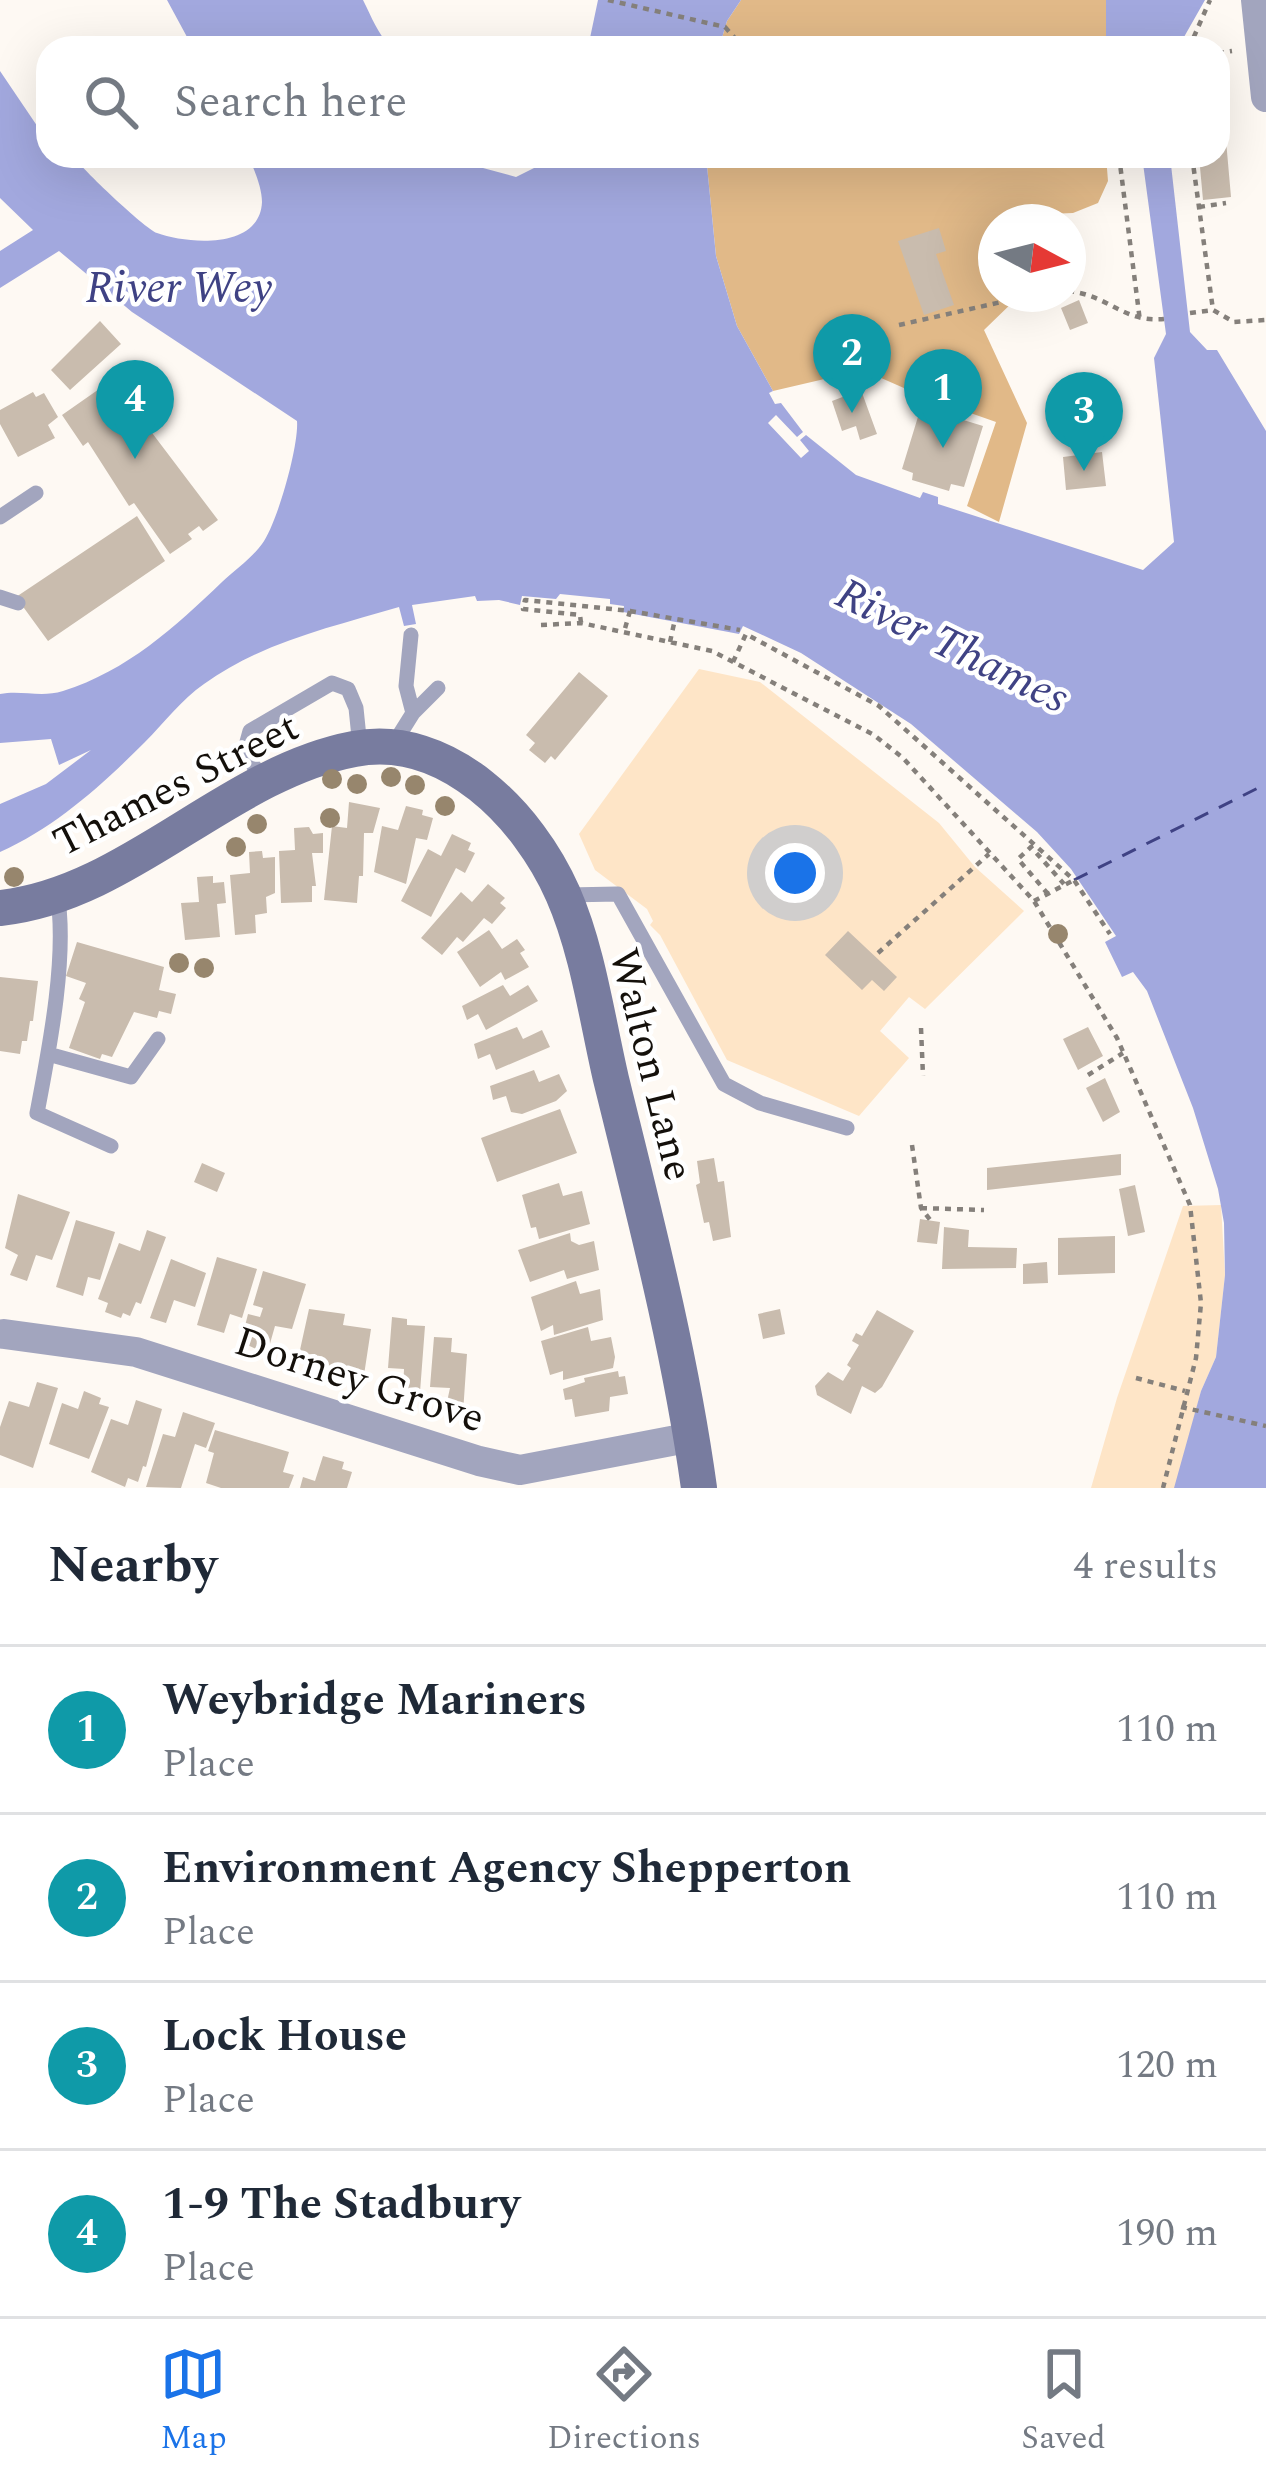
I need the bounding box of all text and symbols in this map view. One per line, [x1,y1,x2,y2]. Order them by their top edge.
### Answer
search box [36,36,1230,168]
text: Search here [174,68,407,137]
icon: search [78,69,144,135]
north arrow [978,204,1086,312]
water label: River Wey [86,254,272,323]
pin: 2 [813,314,891,413]
pin: 1 [904,349,982,448]
pin: 4 [96,360,174,459]
pin: 3 [1045,372,1123,471]
water label: River Thames [824,560,1080,732]
street label: Thames Street [42,696,310,874]
your location [765,843,825,903]
street label: Walton Lane [591,942,710,1187]
street label: Dorney Grove [226,1310,492,1450]
text: Nearby [48,1527,217,1605]
text: 4 results [1074,1537,1218,1596]
text: Weybridge Mariners [162,1666,587,1735]
text: 1 [76,1700,98,1759]
text: 110 m [1116,1700,1218,1759]
text: Place [162,1735,255,1794]
text: Environment Agency Shepperton [162,1834,852,1903]
text: 2 [76,1868,98,1927]
text: 110 m [1116,1868,1218,1927]
text: Place [162,1903,255,1962]
text: Lock House [162,2002,407,2071]
text: 3 [76,2036,98,2095]
text: 120 m [1116,2036,1218,2095]
text: Place [162,2071,255,2130]
text: 1-9 The Stadbury [162,2170,520,2239]
text: 4 [76,2204,98,2263]
text: 190 m [1116,2204,1218,2263]
text: Place [162,2239,255,2298]
tab: Map [160,2341,227,2463]
tab: Directions [547,2341,701,2463]
tab: Saved [1021,2341,1106,2463]

